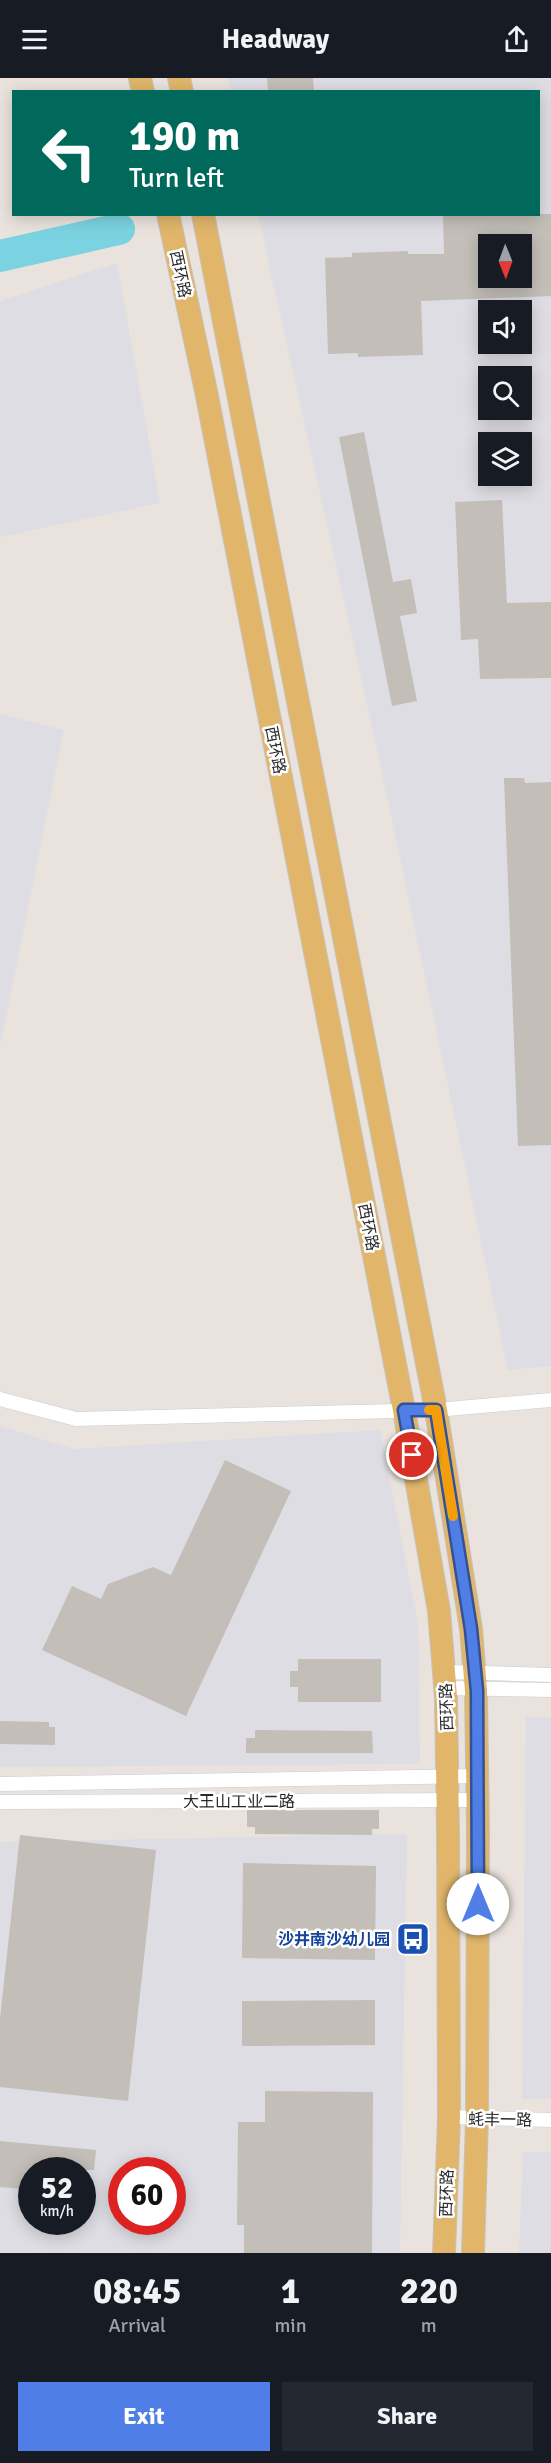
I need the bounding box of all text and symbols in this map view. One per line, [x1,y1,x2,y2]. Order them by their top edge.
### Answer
icon: menu [18,23,51,56]
text: Headway [222,23,329,56]
icon: share [500,23,533,56]
text: 190 m [129,111,240,162]
icon: left [30,114,108,192]
text: Turn left [129,162,224,195]
north arrow [478,234,532,288]
map controls [478,234,532,486]
street label: 西环路 [165,249,195,300]
button: sound [478,300,532,354]
button: search [478,366,532,420]
button: layers [478,432,532,486]
street label: 西环路 [261,725,289,776]
street label: 西环路 [354,1202,382,1253]
pin [386,1429,437,1480]
icon: arrive [395,1438,428,1471]
street label: 西环路 [436,1683,458,1731]
street label: 大王山工业二路 [183,1792,295,1812]
position arrow [446,1872,510,1936]
bus stop icon: 沙井南沙幼儿园 [395,1921,431,1957]
place label: 沙井南沙幼儿园 [278,1930,390,1950]
street label: 蚝丰一路 [468,2109,532,2131]
speed limit sign: 60 [108,2157,186,2235]
street label: 西环路 [436,2169,458,2217]
text: 52 [41,2170,73,2207]
text: km/h [40,2202,74,2220]
text: 08:45 [93,2269,181,2314]
text: 1 [281,2269,300,2314]
text: 220 [400,2269,458,2314]
text: Arrival [108,2313,166,2338]
text: min [274,2313,307,2338]
text: m [421,2313,437,2338]
button: Exit [18,2382,270,2451]
button: Share [282,2382,533,2451]

